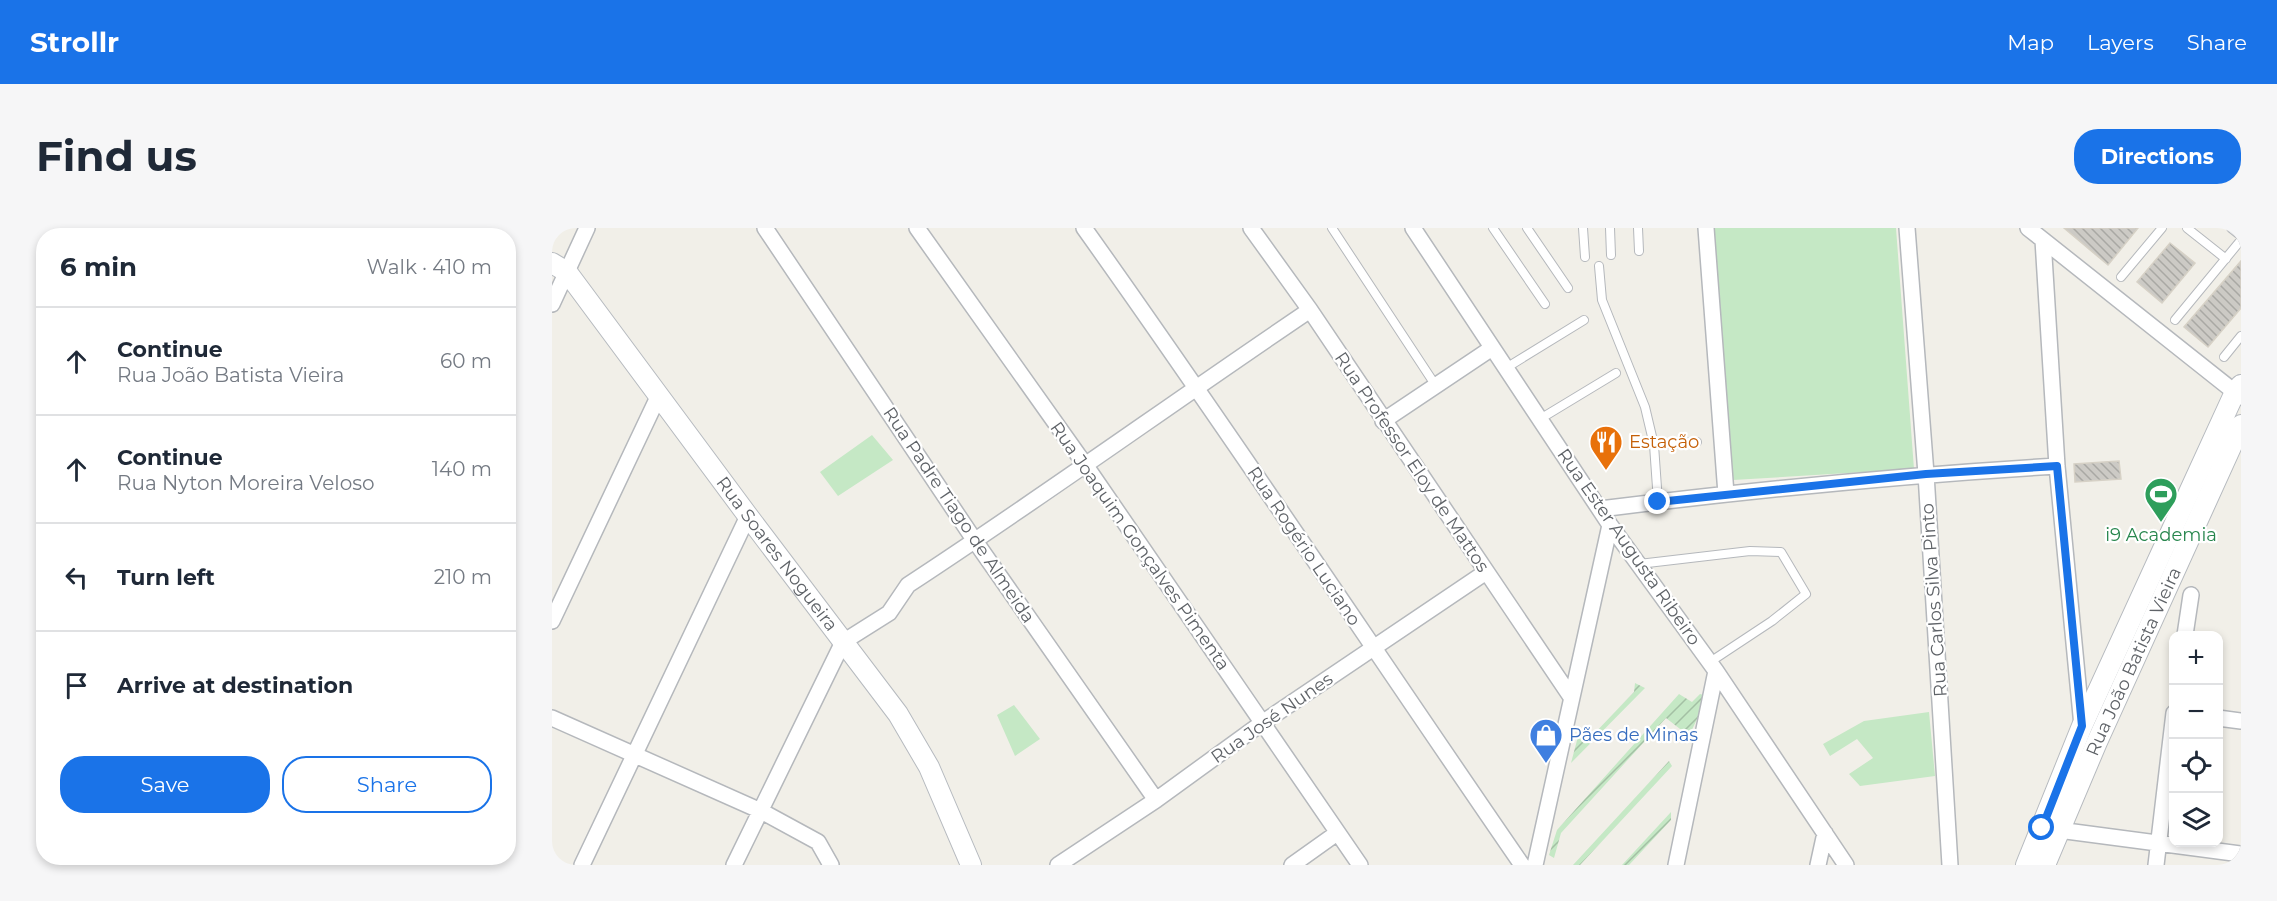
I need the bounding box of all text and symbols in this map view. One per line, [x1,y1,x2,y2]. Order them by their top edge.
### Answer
text: Strollr [30,25,119,59]
text: Map [2007,30,2054,55]
text: Layers [2087,30,2154,55]
text: Share [2187,30,2247,55]
button: Directions [2074,129,2241,184]
text: Find us [36,130,197,182]
text: 6 min [60,251,137,283]
text: Walk · 410 m [367,255,492,279]
text: Continue [117,336,223,363]
icon: ahead [60,345,93,378]
street label: Rua Professor Eloy de Mattos [1330,348,1494,576]
text: 60 m [440,349,492,373]
text: Rua João Batista Vieira [117,363,344,387]
street label: Rua Padre Tiago de Almeida [878,403,1040,627]
street label: Rua Joaquim Gonçalves Pimenta [1045,417,1235,675]
restaurant icon: Estação [1588,424,1624,471]
place label: Estação [1629,431,1699,453]
text: Continue [117,444,223,471]
street label: Rua Ester Augusta Ribeiro [1553,444,1705,650]
icon: ahead [60,453,93,486]
text: 140 m [432,457,492,481]
street label: Rua Rogério Luciano [1242,462,1366,630]
text: Rua Nyton Moreira Veloso [117,471,374,495]
street label: Rua Soares Nogueira [712,472,842,636]
sports icon: i9 Academia [2143,476,2179,523]
route end [1644,488,1670,514]
street label: Rua Carlos Silva Pinto [1916,502,1952,698]
place label: i9 Academia [2105,524,2217,546]
icon: left [60,561,93,594]
text: Turn left [117,564,215,591]
street label: Rua João Batista Vieira [2081,564,2186,759]
text: 210 m [434,565,492,589]
map controls [2169,631,2223,847]
button: + [2169,631,2223,685]
street label: Rua José Nunes [1207,668,1337,768]
icon: arrive [60,669,93,702]
text: Arrive at destination [117,672,353,699]
button: − [2169,685,2223,739]
shop icon: Pães de Minas [1528,717,1564,764]
place label: Pães de Minas [1569,724,1698,746]
button: locate [2169,739,2223,793]
button: Save [60,756,270,813]
button: Share [282,756,492,813]
button: layers [2169,793,2223,847]
route start [2028,814,2054,840]

